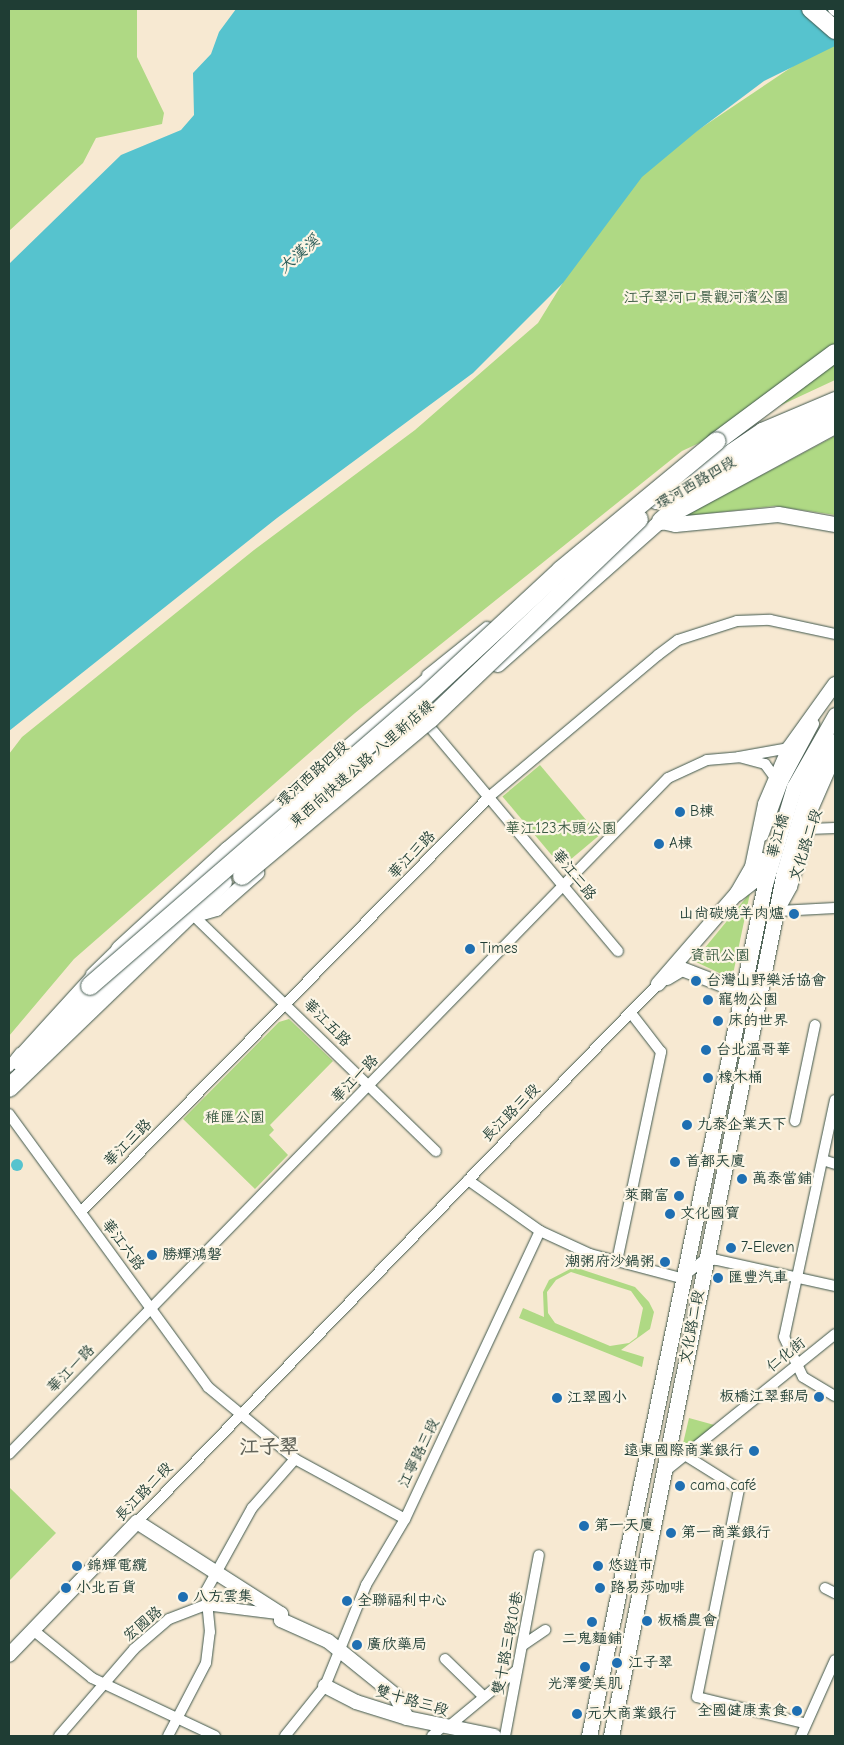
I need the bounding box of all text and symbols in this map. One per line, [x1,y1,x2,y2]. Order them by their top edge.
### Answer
water label: 大漢溪 [275,231,323,277]
park label: 江子翠河口景觀河濱公園 [624,289,788,307]
street label: 環河西路四段 [653,453,739,513]
street label: 東西向快速公路 八里新店線 [286,697,438,831]
street label: 環河西路四段 [274,737,352,811]
place label: B棟 [690,803,714,821]
marker: B棟 [674,806,686,818]
street label: 文化路二段 [786,807,826,883]
street label: 華江橋 [763,812,793,860]
park label: 華江123木頭公園 [505,820,617,838]
street label: 華江三路 [385,827,439,883]
place label: A棟 [669,835,693,853]
marker: A棟 [653,838,665,850]
street label: 華江二路 [548,846,600,904]
place label: 山尚碳燒羊肉爐 [679,905,784,923]
marker: 山尚碳燒羊肉爐 [788,908,800,920]
place label: Times [480,940,517,958]
marker: Times [464,943,476,955]
park label: 資訊公園 [690,947,750,965]
place label: 台灣山野樂活協會 [706,972,826,990]
marker: 台灣山野樂活協會 [690,975,702,987]
place label: 寵物公園 [718,991,778,1009]
marker: 寵物公園 [702,994,714,1006]
street label: 華江五路 [299,995,355,1051]
place label: 床的世界 [728,1012,788,1030]
marker: 床的世界 [712,1015,724,1027]
place label: 台北溫哥華 [716,1041,791,1059]
marker: 台北溫哥華 [700,1044,712,1056]
street label: 華江一路 [328,1051,382,1107]
place label: 橡木桶 [718,1069,763,1087]
marker: 橡木桶 [702,1072,714,1084]
street label: 長江路三段 [478,1080,544,1146]
park label: 稚匯公園 [205,1109,265,1127]
street label: 華江三路 [100,1115,156,1171]
place label: 九泰企業天下 [697,1116,787,1134]
marker: 九泰企業天下 [681,1119,693,1131]
place label: 首都天廈 [685,1153,745,1171]
marker: 首都天廈 [669,1156,681,1168]
place label: 萬泰當鋪 [752,1170,812,1188]
marker: 萬泰當鋪 [736,1173,748,1185]
place label: 萊爾富 [624,1187,669,1205]
marker: 萊爾富 [673,1190,685,1202]
place label: 文化國寶 [680,1205,740,1223]
marker: 文化國寶 [664,1208,676,1220]
street label: 華江六路 [98,1216,148,1274]
place label: 7-Eleven [741,1239,795,1257]
marker: 7-Eleven [725,1242,737,1254]
place label: 勝輝鴻磐 [162,1246,222,1264]
marker: 勝輝鴻磐 [146,1249,158,1261]
place label: 潮粥府沙鍋粥 [565,1253,655,1271]
marker: 潮粥府沙鍋粥 [659,1256,671,1268]
place label: 匯豐汽車 [728,1269,788,1287]
marker: 匯豐汽車 [712,1272,724,1284]
street label: 文化路二段 [676,1288,708,1366]
street label: 仁化街 [763,1334,809,1376]
street label: 華江一路 [44,1341,98,1397]
place label: 板橋江翠郵局 [719,1388,809,1406]
place label: 江翠國小 [567,1389,627,1407]
marker: 板橋江翠郵局 [813,1391,825,1403]
marker: 江翠國小 [551,1392,563,1404]
street label: 江寧路三段 [394,1415,444,1491]
district label: 江子翠 [239,1434,299,1458]
place label: 遠東國際商業銀行 [624,1442,744,1460]
marker: 遠東國際商業銀行 [748,1445,760,1457]
street label: 長江路二段 [111,1459,177,1525]
place label: cama café [690,1477,756,1495]
marker: cama café [674,1480,686,1492]
place label: 第一天廈 [594,1517,654,1535]
marker: 第一天廈 [578,1520,590,1532]
place label: 第一商業銀行 [681,1524,771,1542]
marker: 第一商業銀行 [665,1527,677,1539]
place label: 錦輝電纜 [87,1557,147,1575]
place label: 悠遊市 [608,1557,653,1575]
marker: 錦輝電纜 [71,1560,83,1572]
marker: 悠遊市 [592,1560,604,1572]
place label: 小北百貨 [76,1579,136,1597]
place label: 路易莎咖啡 [610,1579,685,1597]
marker: 小北百貨 [60,1582,72,1594]
marker: 路易莎咖啡 [594,1582,606,1594]
place label: 八方雲集 [193,1588,253,1606]
street label: 雙十路三段10巷 [489,1590,527,1696]
marker: 八方雲集 [177,1591,189,1603]
place label: 全聯福利中心 [357,1592,447,1610]
marker: 全聯福利中心 [341,1595,353,1607]
street label: 宏國路 [120,1603,166,1645]
place label: 板橋農會 [657,1612,717,1630]
marker: 板橋農會 [641,1615,653,1627]
marker: 二鬼麵鋪 [586,1616,598,1628]
place label: 二鬼麵鋪 [562,1630,622,1648]
place label: 廣欣藥局 [367,1636,427,1654]
marker: 廣欣藥局 [351,1639,363,1651]
place label: 江子翠 [628,1654,673,1672]
marker: 江子翠 [610,1656,624,1670]
marker: 光澤愛美肌 [579,1661,591,1673]
place label: 光澤愛美肌 [548,1675,622,1693]
street label: 雙十路三段 [373,1682,451,1720]
place label: 全國健康素食 [697,1702,787,1720]
place label: 元大商業銀行 [587,1705,677,1723]
marker: 全國健康素食 [791,1705,803,1717]
marker: 元大商業銀行 [571,1708,583,1720]

